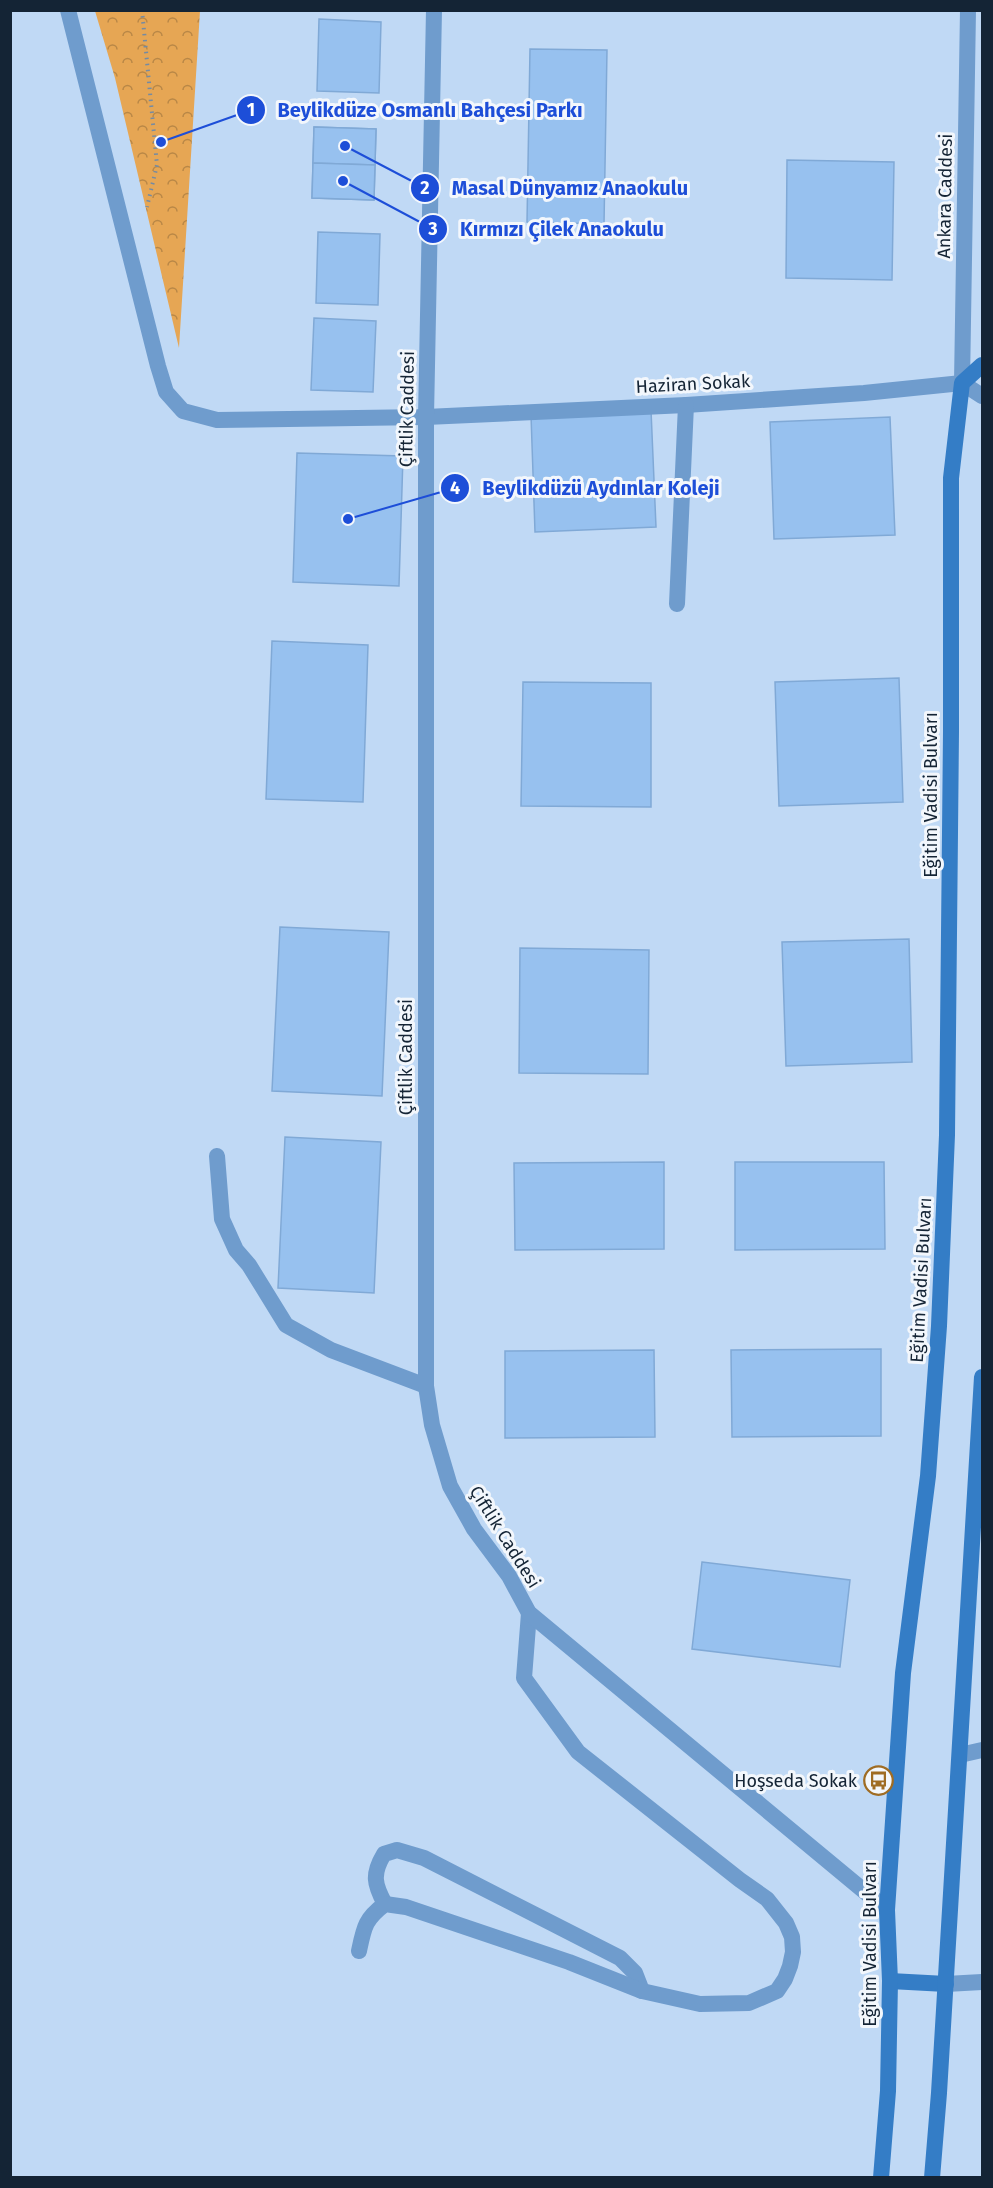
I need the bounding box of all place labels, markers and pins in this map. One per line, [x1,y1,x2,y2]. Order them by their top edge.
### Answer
callout: Beylikdüze Osmanlı Bahçesi Parkı [236,91,595,129]
callout: Masal Dünyamız Anaokulu [410,169,701,207]
callout: Kırmızı Çilek Anaokulu [418,210,676,248]
callout: Beylikdüzü Aydınlar Koleji [440,469,732,507]
bus stop icon: Hoşseda Sokak [862,1765,894,1797]
place label: Hoşseda Sokak [734,1770,858,1792]

